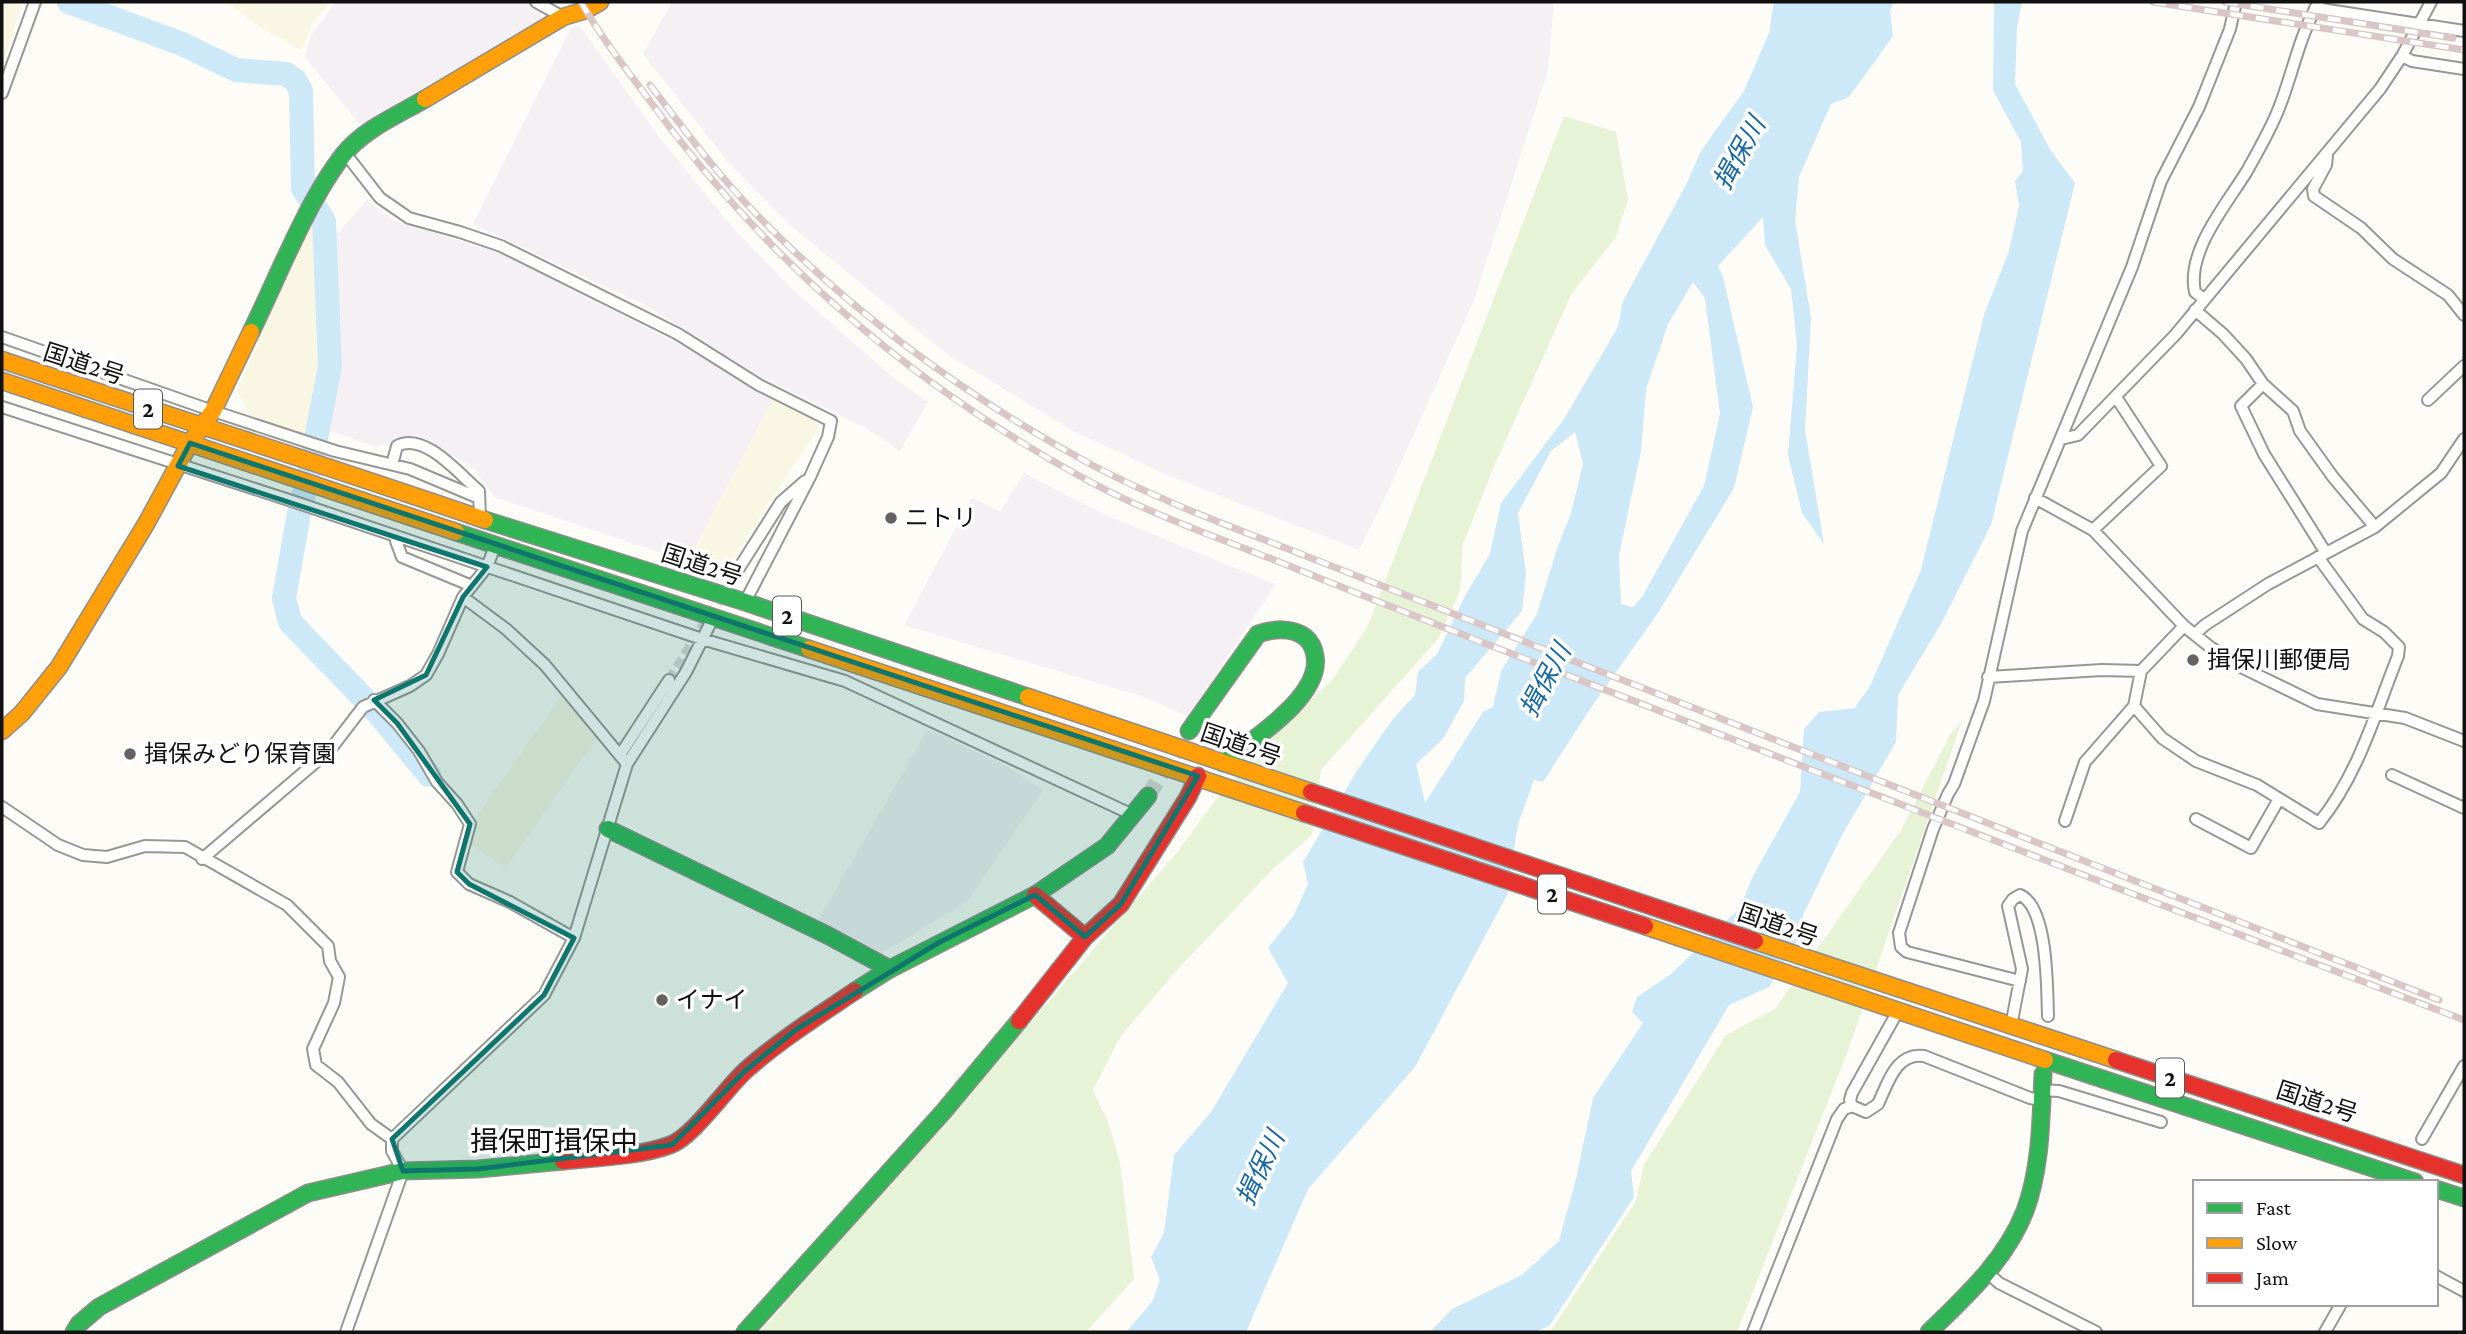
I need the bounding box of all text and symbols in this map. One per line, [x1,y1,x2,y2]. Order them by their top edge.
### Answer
water label: 揖保川 [1708,109,1772,194]
street label: 国道2号 [40,338,128,389]
road number: 2 [134,390,162,428]
place label: ニトリ [905,504,977,531]
marker: ニトリ [883,510,899,526]
street label: 国道2号 [658,539,746,590]
road number: 2 [773,596,801,636]
water label: 揖保川 [1514,636,1578,721]
place label: 揖保川郵便局 [2207,646,2351,673]
marker: 揖保川郵便局 [2185,652,2201,668]
street label: 国道2号 [1197,718,1285,771]
place label: 揖保みどり保育園 [144,740,336,767]
marker: 揖保みどり保育園 [122,746,138,762]
road number: 2 [1538,874,1566,914]
street label: 国道2号 [1734,898,1822,951]
place label: イナイ [676,986,748,1013]
marker: イナイ [654,992,670,1008]
road number: 2 [2156,1058,2184,1098]
street label: 国道2号 [2273,1076,2361,1127]
water label: 揖保川 [1231,1124,1291,1210]
district label: 揖保町揖保中 [470,1126,638,1157]
legend [2193,1180,2438,1306]
text: Fast [2256,1196,2292,1220]
text: Slow [2256,1231,2298,1255]
text: Jam [2254,1266,2289,1290]

